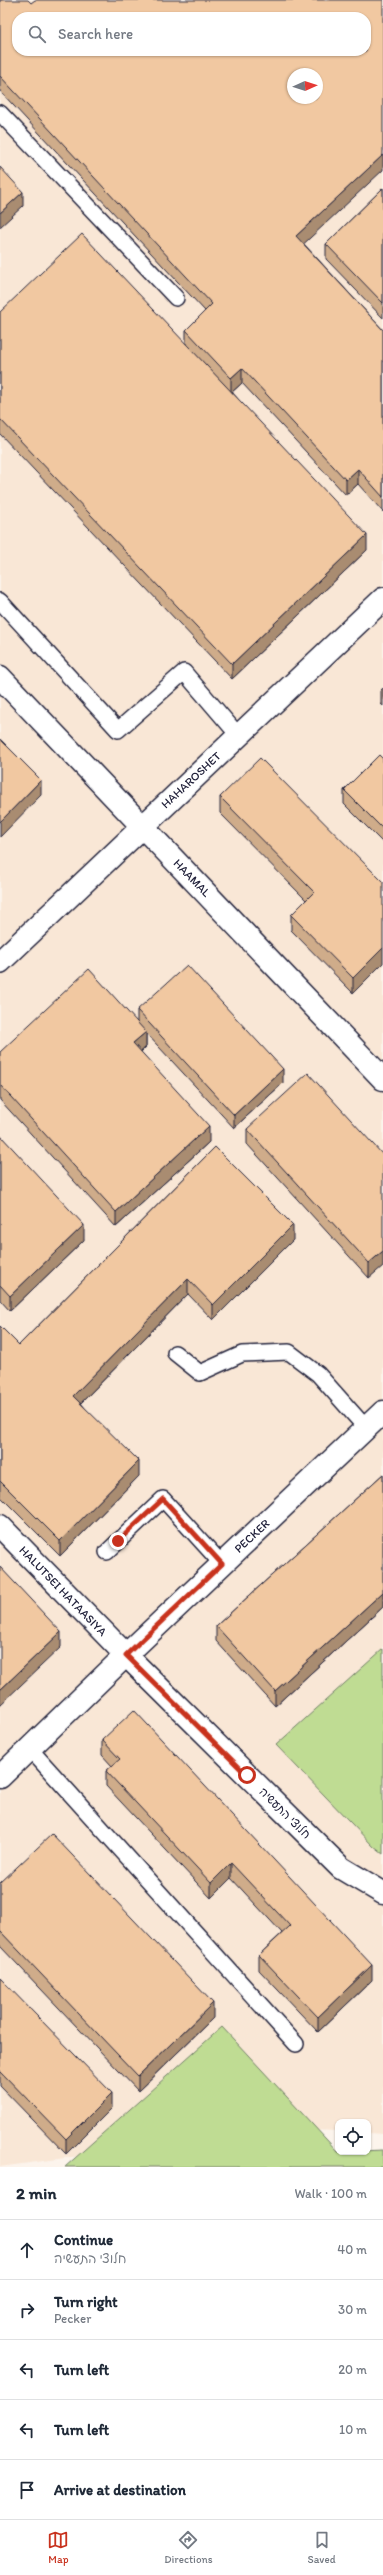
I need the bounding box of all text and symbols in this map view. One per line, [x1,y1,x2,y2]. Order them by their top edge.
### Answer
search box [12,12,371,56]
icon: search [26,23,48,45]
text: Search here [58,25,133,43]
north arrow [287,68,323,104]
street label: HAHAROSHET [158,749,224,811]
street label: HAAMAL [171,856,213,900]
street label: PECKER [232,1516,272,1556]
route end [109,1532,127,1550]
street label: HALUTSEI HATAASIYA [16,1543,110,1639]
route start [238,1766,256,1784]
street label: חלוצי התעשיה [256,1784,314,1842]
map controls [335,2119,371,2155]
button: locate [335,2119,371,2155]
text: 2 min [16,2183,56,2203]
text: Walk · 100 m [294,2186,367,2201]
text: Continue [54,2231,113,2249]
icon: ahead [16,2239,38,2261]
text: 40 m [337,2242,367,2257]
text: חלוצי התעשיה [54,2251,127,2266]
text: Turn right [54,2293,118,2311]
icon: right [16,2299,38,2321]
text: 30 m [338,2302,367,2317]
text: Pecker [54,2311,91,2326]
icon: left [16,2359,38,2381]
text: Turn left [54,2361,109,2379]
text: 20 m [338,2362,367,2377]
icon: left [16,2419,38,2441]
text: Turn left [54,2421,109,2439]
text: 10 m [339,2422,367,2437]
icon: arrive [16,2479,38,2501]
text: Arrive at destination [54,2481,186,2499]
tab: Map [47,2529,69,2566]
tab: Directions [164,2529,213,2566]
tab: Saved [307,2529,336,2566]

